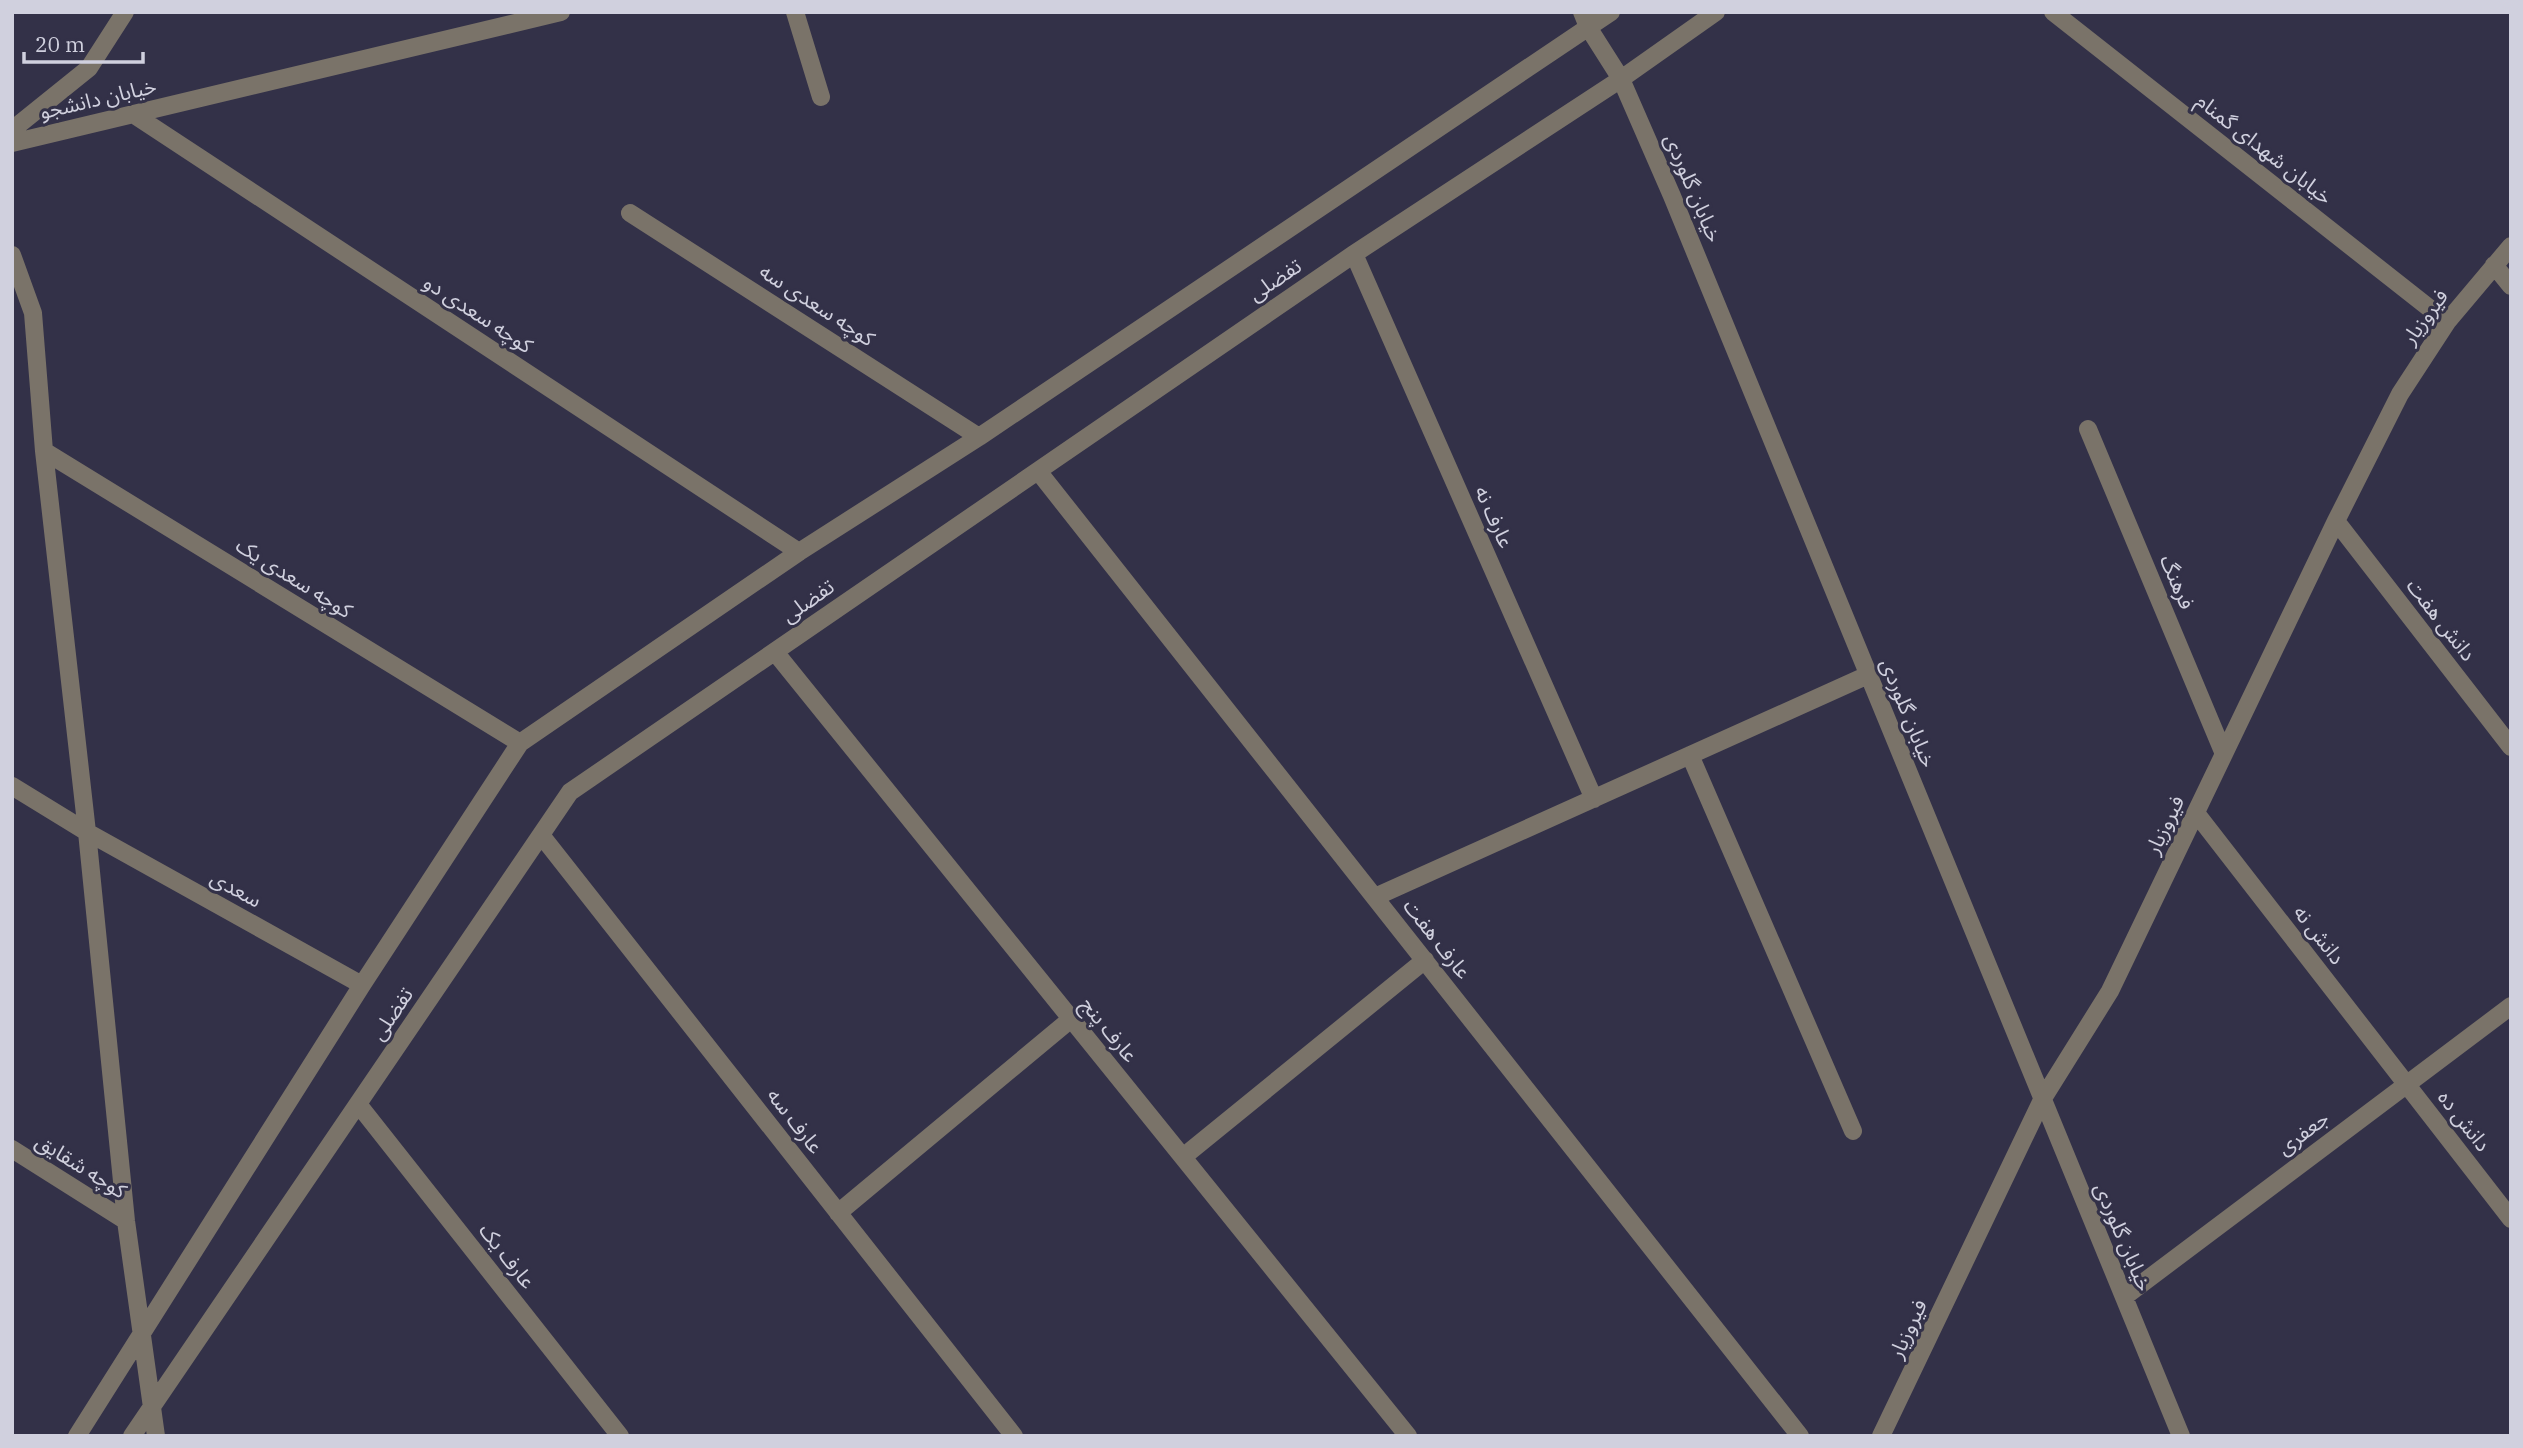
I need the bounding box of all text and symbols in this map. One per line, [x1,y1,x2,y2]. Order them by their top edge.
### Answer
scale bar [24,21,144,65]
text: 20 m [35,30,85,58]
street label: خیابان دانشجو [37,71,159,125]
street label: خیابان شهدای گمنام [2189,86,2339,213]
street label: خیابان گلوردی [1659,129,1729,246]
street label: تفضلی [1242,251,1306,307]
street label: کوچه سعدی سه [754,256,881,352]
street label: کوچه سعدی دو [419,267,539,359]
street label: فیروزیار [2394,283,2454,351]
street label: عارف نه [1469,481,1521,552]
street label: کوچه سعدی یک [231,530,358,624]
street label: فرهنگ [2154,550,2202,613]
street label: تفضلی [775,572,839,628]
street label: دانش هفت [2401,572,2483,666]
street label: خیابان گلوردی [1874,654,1943,771]
street label: فیروزیار [2137,791,2190,860]
street label: سعدی [206,863,267,914]
street label: عارف هفت [1398,892,1478,984]
street label: دانش نه [2288,899,2352,970]
street label: تفضلی [363,981,419,1045]
street label: عارف پنج [1073,991,1145,1069]
street label: عارف سه [761,1082,830,1159]
street label: دانش ده [2432,1084,2498,1157]
street label: جعفری [2271,1104,2334,1161]
street label: کوچه شقایق [31,1126,133,1204]
street label: خیابان گلوردی [2089,1178,2159,1295]
street label: عارف یک [473,1217,542,1294]
street label: فیروزیار [1881,1295,1933,1364]

